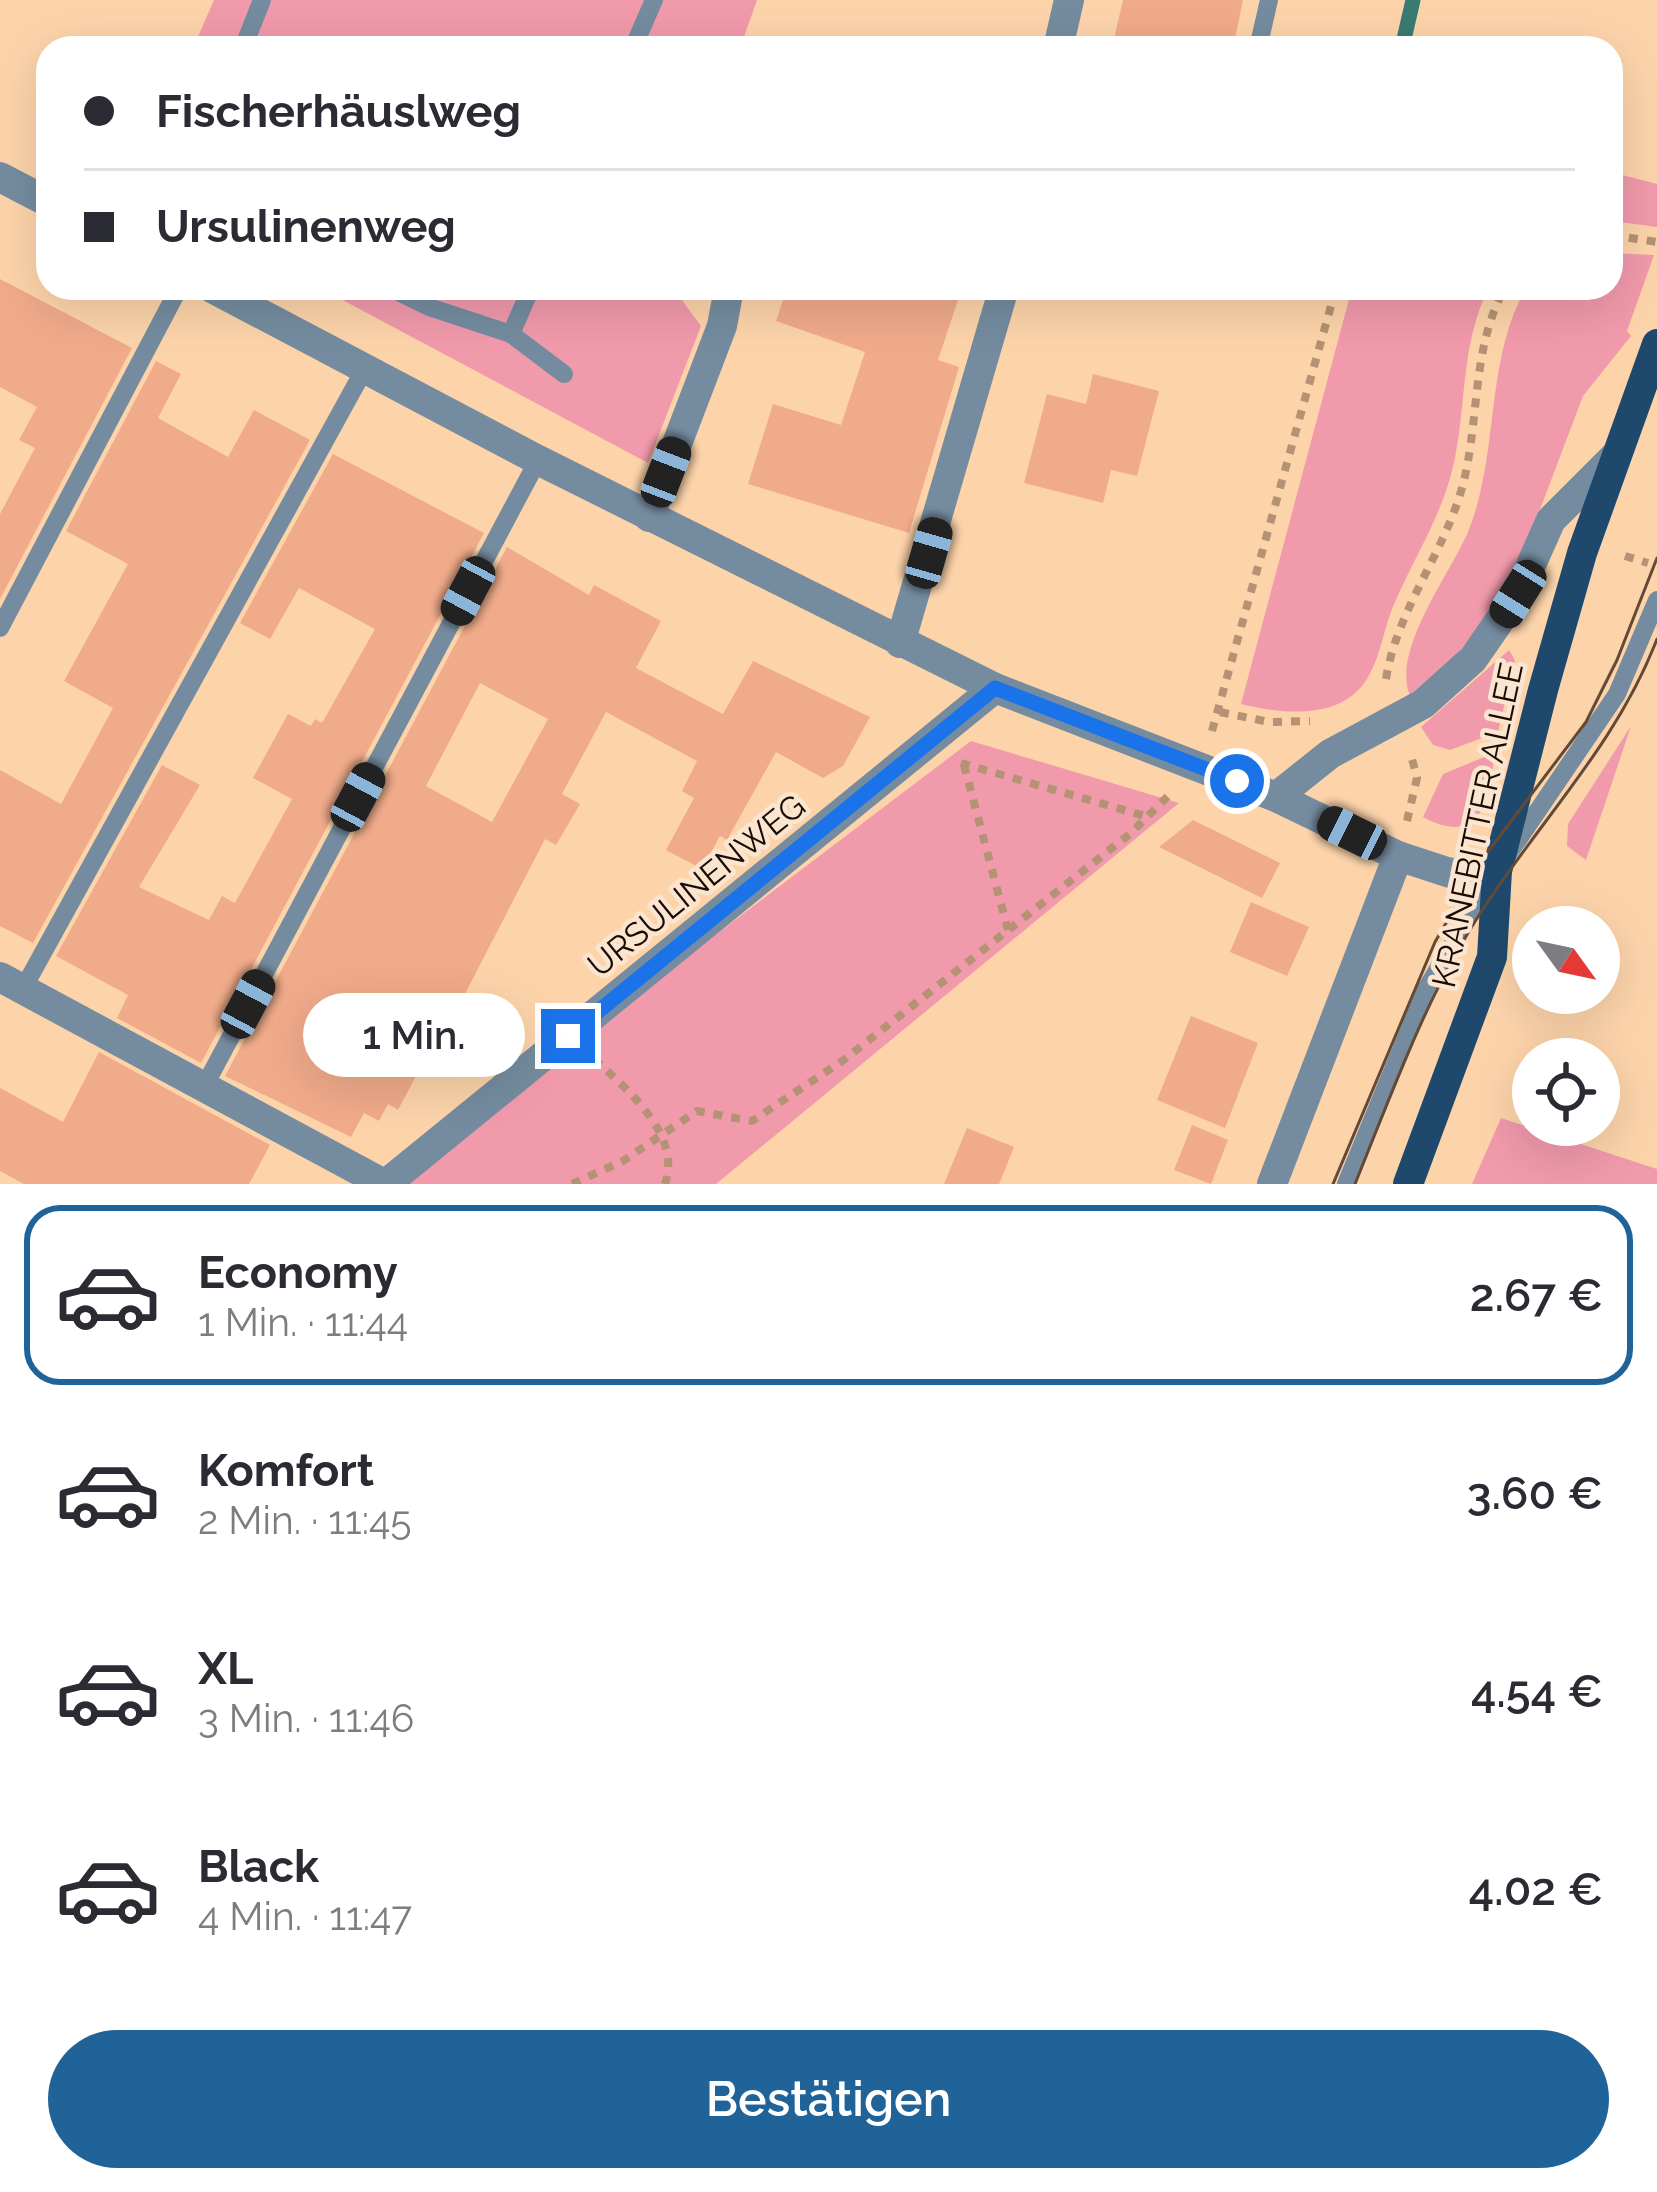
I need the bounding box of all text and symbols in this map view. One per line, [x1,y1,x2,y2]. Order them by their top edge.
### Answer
text: Fischerhäuslweg [156,85,521,138]
text: Ursulinenweg [156,200,456,253]
car [636,432,696,512]
car [902,513,956,593]
car [435,551,501,631]
car [1484,554,1552,634]
street label: KRANEBITTER ALLEE [1424,659,1531,991]
route start [1210,754,1264,808]
car [325,757,391,837]
street label: URSULINENWEG [580,786,813,985]
car [1312,801,1392,865]
north arrow [1512,906,1620,1014]
map controls [1512,906,1620,1146]
car [215,964,281,1044]
callout: 1 Min. [304,994,526,1078]
route end [541,1009,595,1063]
text: 1 Min. [363,1012,465,1058]
button: locate [1512,1038,1620,1146]
icon: car [54,1241,162,1349]
text: Economy [198,1246,398,1299]
text: 2.67 € [1470,1269,1603,1322]
text: 1 Min. · 11:44 [198,1299,408,1345]
icon: car [54,1439,162,1547]
text: Komfort [198,1444,374,1497]
text: 3.60 € [1467,1467,1603,1520]
text: 2 Min. · 11:45 [198,1497,412,1543]
icon: car [54,1637,162,1745]
text: XL [198,1642,253,1695]
text: 4.54 € [1471,1665,1603,1718]
text: 3 Min. · 11:46 [198,1695,414,1741]
icon: car [54,1835,162,1943]
text: Black [198,1840,319,1893]
text: 4.02 € [1469,1863,1603,1916]
text: 4 Min. · 11:47 [198,1893,412,1939]
button: Bestätigen [48,2030,1609,2168]

